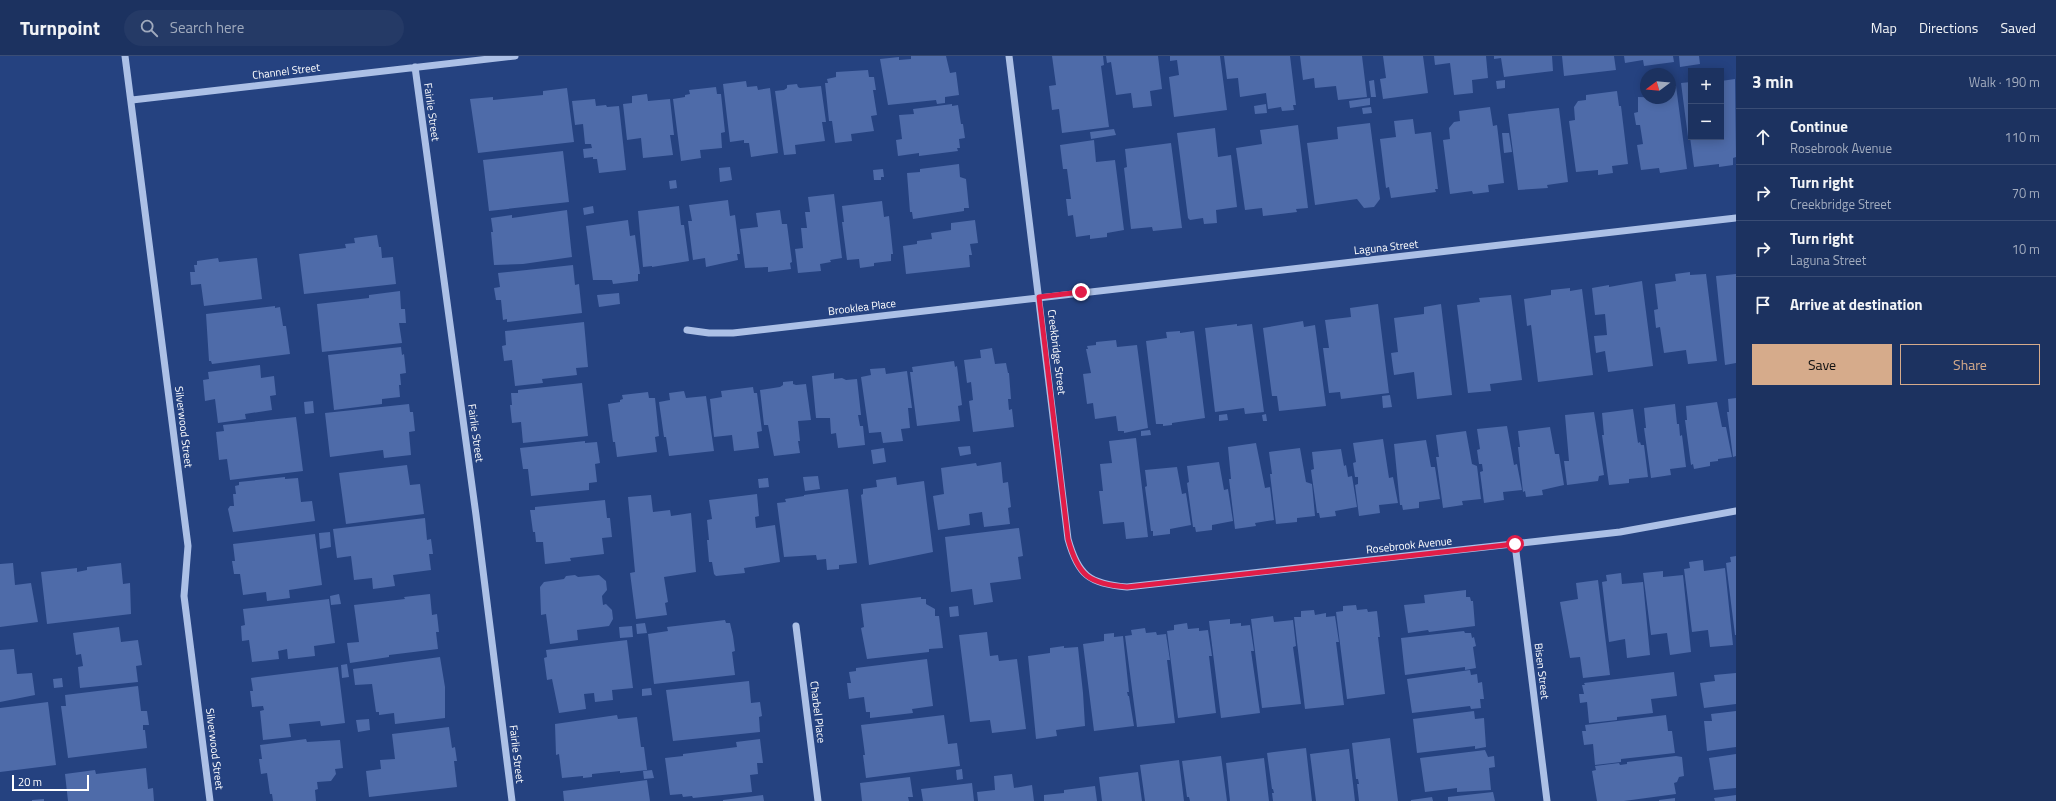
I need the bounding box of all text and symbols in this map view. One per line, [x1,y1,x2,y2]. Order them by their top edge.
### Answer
search box [124,10,404,46]
text: Turnpoint [20,13,100,42]
text: Search here [170,16,244,39]
icon: search [138,17,160,39]
text: Map [1871,17,1897,38]
text: Directions [1919,17,1978,38]
text: Saved [2000,17,2036,38]
street label: Channel Street [251,59,321,83]
north arrow [1640,68,1676,104]
map controls [1688,68,1724,140]
button: + [1688,68,1724,104]
text: 3 min [1752,69,1793,95]
text: Walk · 190 m [1969,72,2040,92]
street label: Fairlie Street [420,82,444,142]
button: − [1688,104,1724,140]
text: Continue [1790,115,1848,138]
icon: ahead [1752,126,1774,148]
text: 110 m [2004,127,2040,147]
text: Rosebrook Avenue [1790,138,1892,158]
text: Turn right [1790,171,1854,194]
icon: right [1752,182,1774,204]
text: 70 m [2012,183,2040,203]
text: Creekbridge Street [1790,194,1891,214]
text: Turn right [1790,227,1854,250]
street label: Laguna Street [1353,236,1419,258]
icon: right [1752,238,1774,260]
text: 10 m [2012,239,2040,259]
text: Laguna Street [1790,250,1866,270]
route end [1072,283,1090,301]
text: Arrive at destination [1790,293,1923,316]
icon: arrive [1752,294,1774,316]
street label: Brooklea Place [827,295,897,319]
street label: Creekbridge Street [1044,308,1070,396]
button: Save [1752,344,1892,385]
button: Share [1900,344,2040,385]
street label: Silverwood Street [171,385,197,469]
street label: Fairlie Street [464,403,488,463]
street label: Rosebrook Avenue [1365,532,1453,557]
route start [1506,535,1524,553]
street label: Bisen Street [1531,642,1553,700]
street label: Charbel Place [806,680,830,744]
street label: Silverwood Street [202,707,228,791]
street label: Fairlie Street [505,724,529,784]
scale bar [12,773,89,792]
text: 20 m [18,774,42,790]

